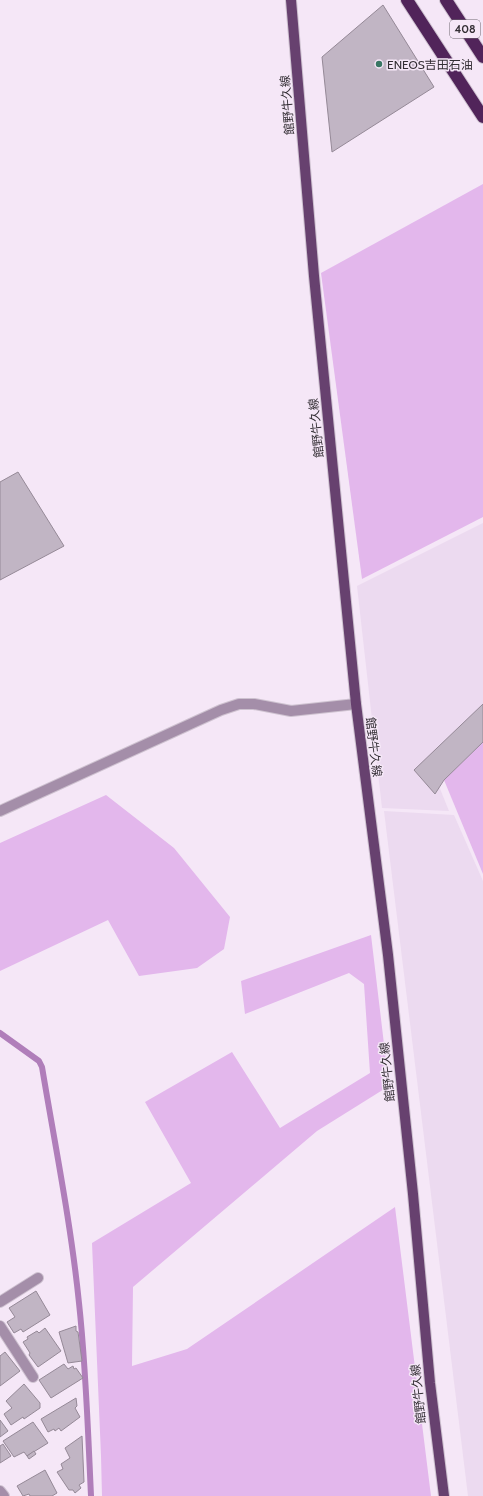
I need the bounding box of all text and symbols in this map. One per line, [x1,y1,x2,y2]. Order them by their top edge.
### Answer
road number: 408 [450,20,480,38]
place label: ENEOS吉田石油 [387,57,473,72]
marker: ENEOS吉田石油 [374,59,384,69]
street label: 館野牛久線 [277,74,297,136]
street label: 館野牛久線 [305,397,327,459]
street label: 館野牛久線 [363,716,385,778]
street label: 館野牛久線 [376,1041,398,1103]
street label: 館野牛久線 [407,1363,429,1425]

